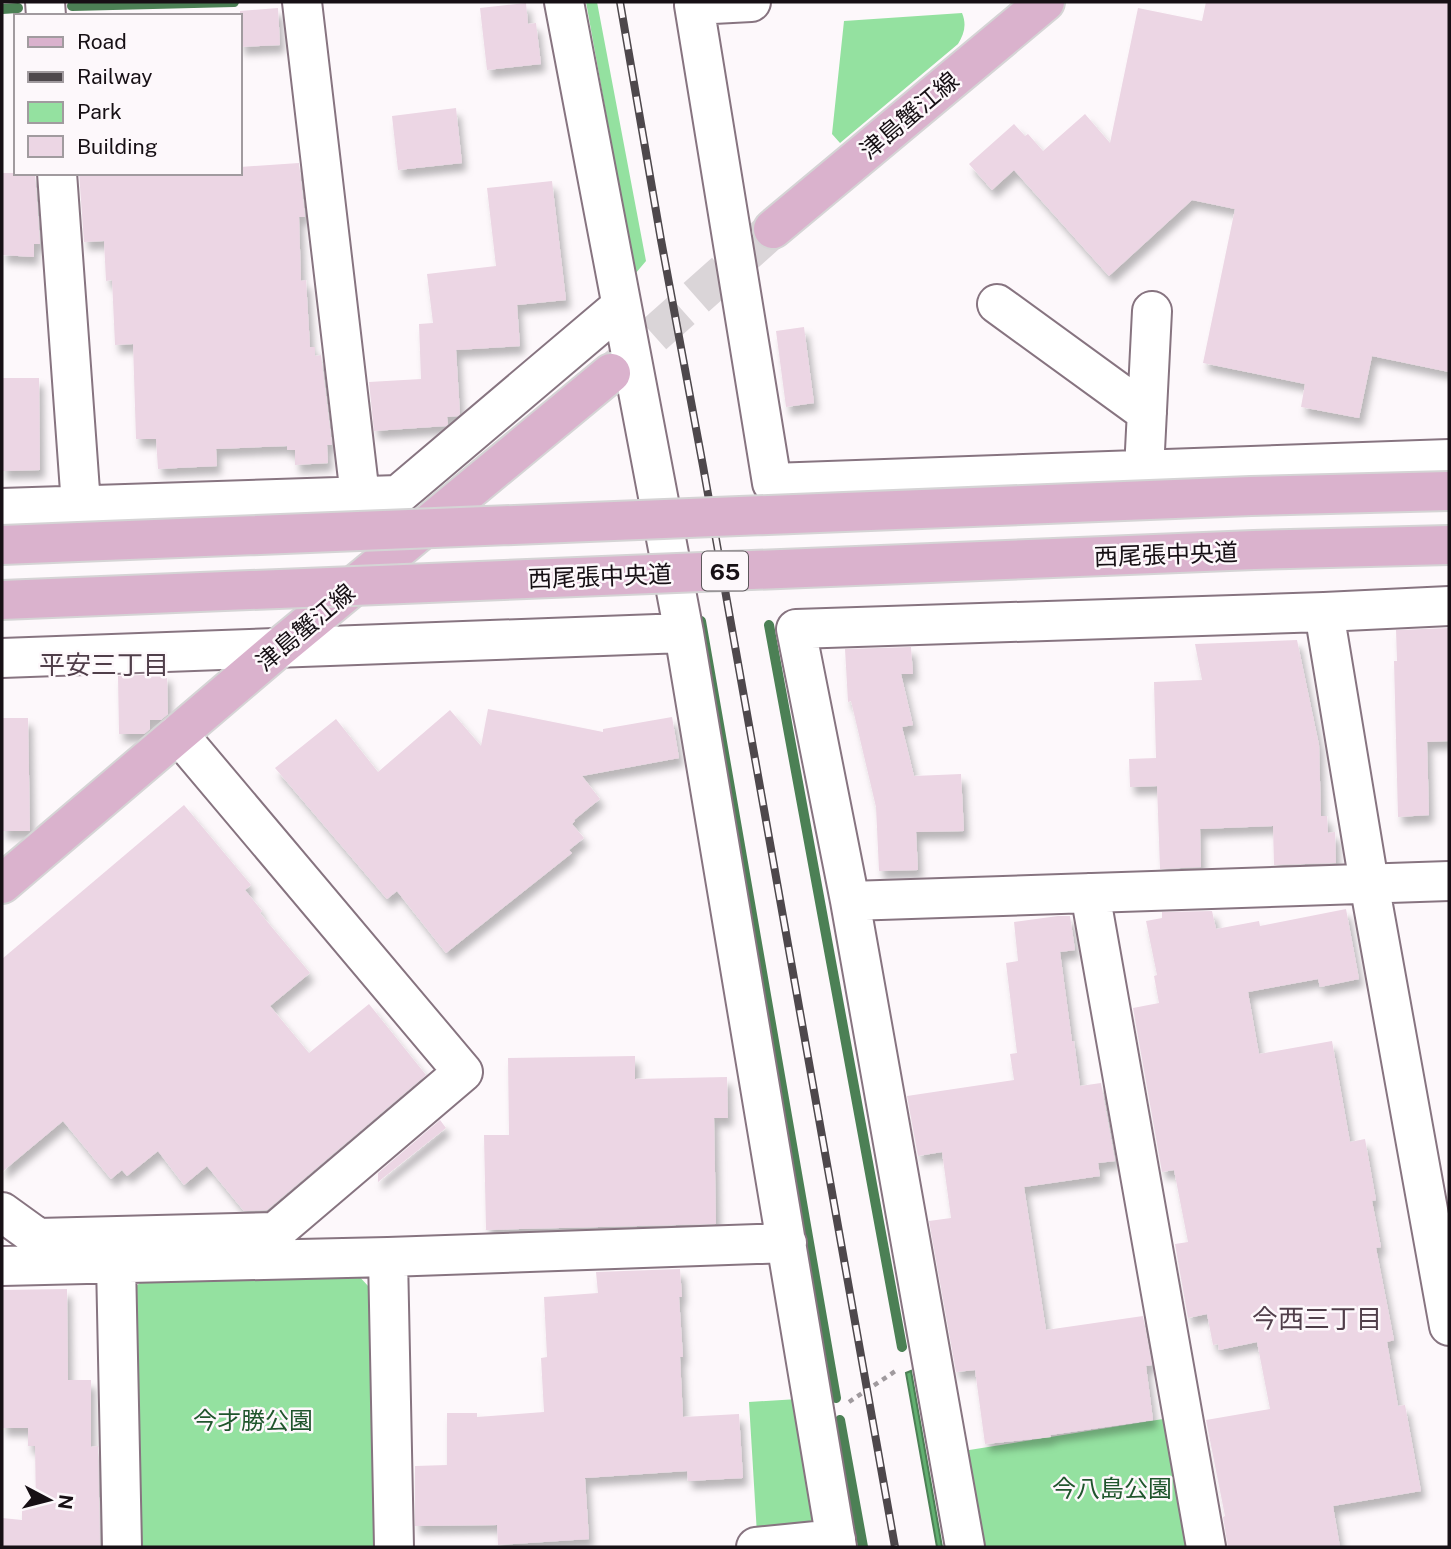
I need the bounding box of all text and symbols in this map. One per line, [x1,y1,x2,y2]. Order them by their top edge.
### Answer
legend [14,14,242,175]
text: Road [77,29,127,54]
text: Railway [77,64,153,89]
street label: 津島蟹江線 [854,66,964,164]
text: Park [77,99,122,124]
text: Building [77,134,158,159]
street label: 西尾張中央道 [1094,537,1238,571]
road number: 65 [702,552,748,590]
street label: 西尾張中央道 [528,559,672,593]
street label: 津島蟹江線 [250,578,360,676]
district label: 平安三丁目 [39,649,169,680]
district label: 今西三丁目 [1252,1303,1382,1334]
park label: 今才勝公園 [193,1406,313,1434]
north arrow [14,1465,84,1535]
park label: 今八島公園 [1052,1474,1172,1502]
text: N [54,1493,78,1511]

